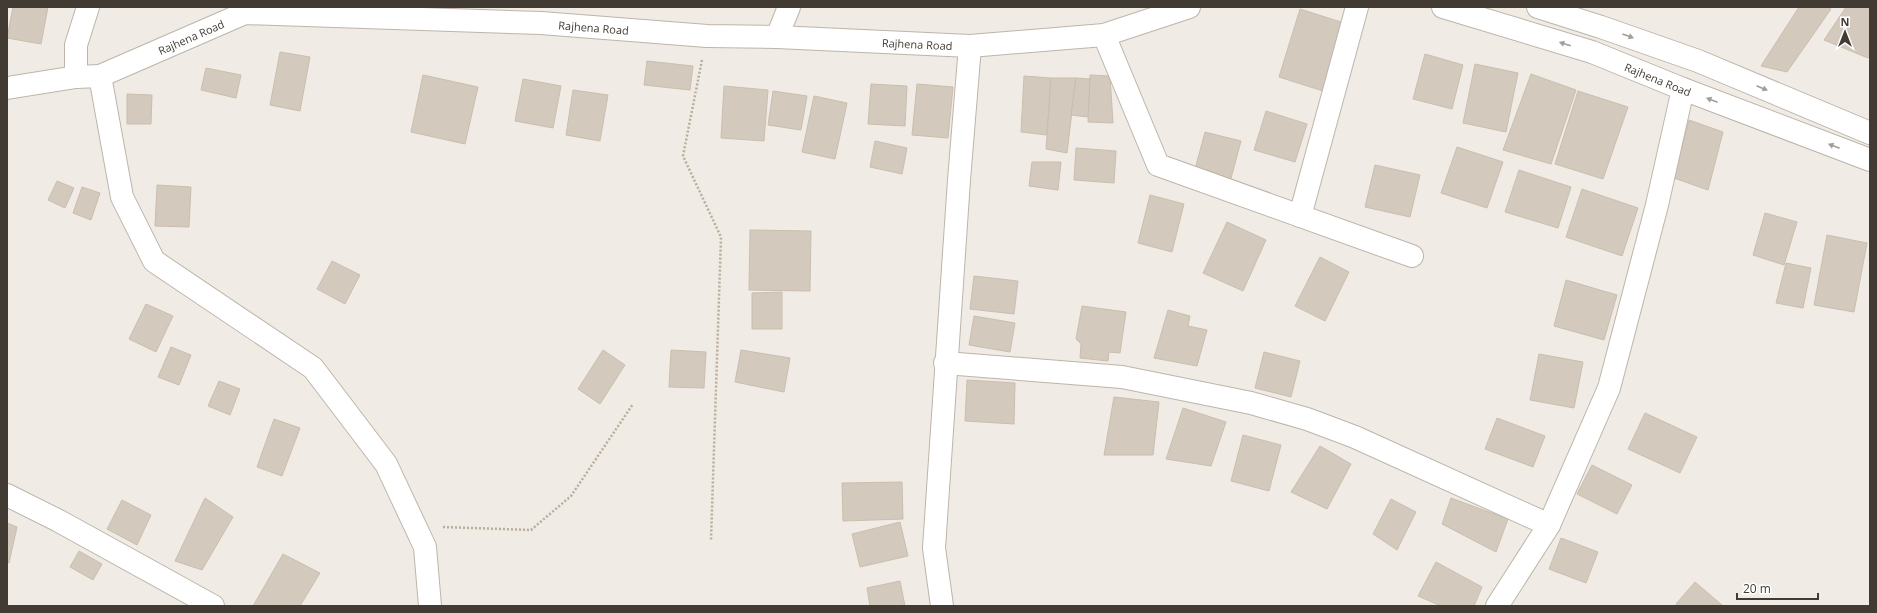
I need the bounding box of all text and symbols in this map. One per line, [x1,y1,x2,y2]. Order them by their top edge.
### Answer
north arrow [1825,12,1865,52]
text: N [1841,14,1849,29]
street label: Rajhena Road [156,16,226,57]
street label: Rajhena Road [558,17,629,37]
street label: Rajhena Road [882,34,953,53]
one-way arrow [1623,34,1635,40]
one-way arrow [1558,41,1570,47]
street label: Rajhena Road [1623,59,1694,99]
one-way arrow [1757,85,1768,91]
one-way arrow [1706,96,1718,102]
one-way arrow [1827,143,1839,149]
scale bar [1737,575,1818,601]
text: 20 m [1743,580,1771,597]

